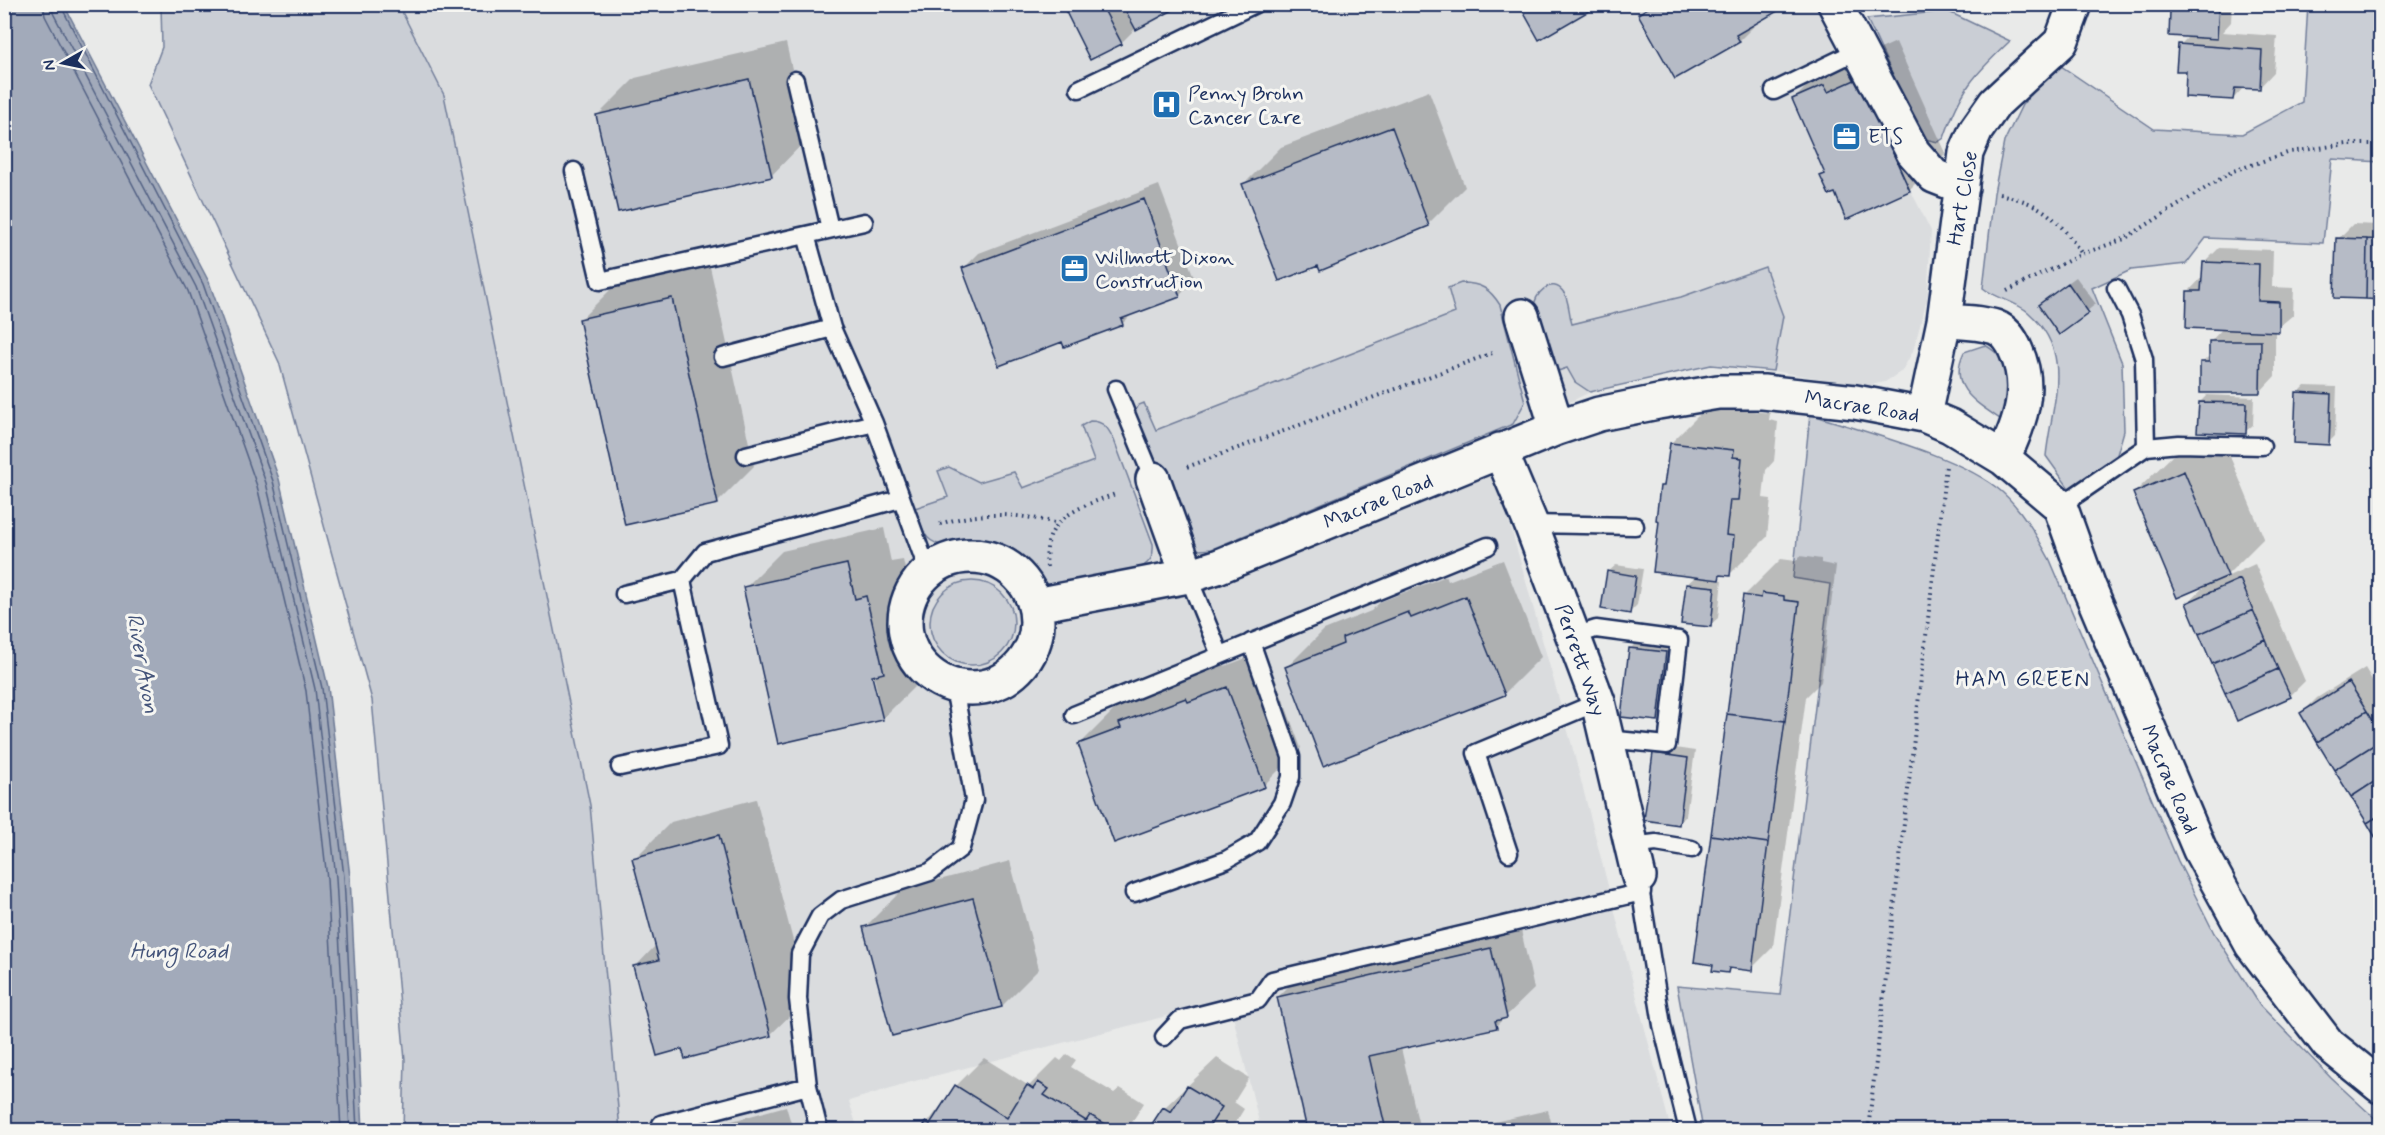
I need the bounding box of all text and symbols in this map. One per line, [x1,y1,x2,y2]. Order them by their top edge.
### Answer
north arrow [33,33,93,93]
text: N [38,58,61,72]
place label: Penny Brohn Cancer Care [1188,80,1304,132]
hospital icon: Penny Brohn Cancer Care [1151,89,1183,121]
office icon: ETS [1831,120,1863,152]
place label: ETS [1868,123,1903,151]
street label: Hart Close [1941,149,1985,248]
place label: Willmott Dixon Construction [1095,244,1235,296]
office icon: Willmott Dixon Construction [1058,253,1090,285]
street label: Macrae Road [1802,384,1921,430]
street label: Macrae Road [1319,467,1437,537]
street label: Perrett Way [1548,601,1612,720]
water label: River Avon [119,611,165,715]
district label: HAM GREEN [1955,666,2091,694]
street label: Macrae Road [2134,721,2205,838]
water label: Hung Road [130,938,230,968]

